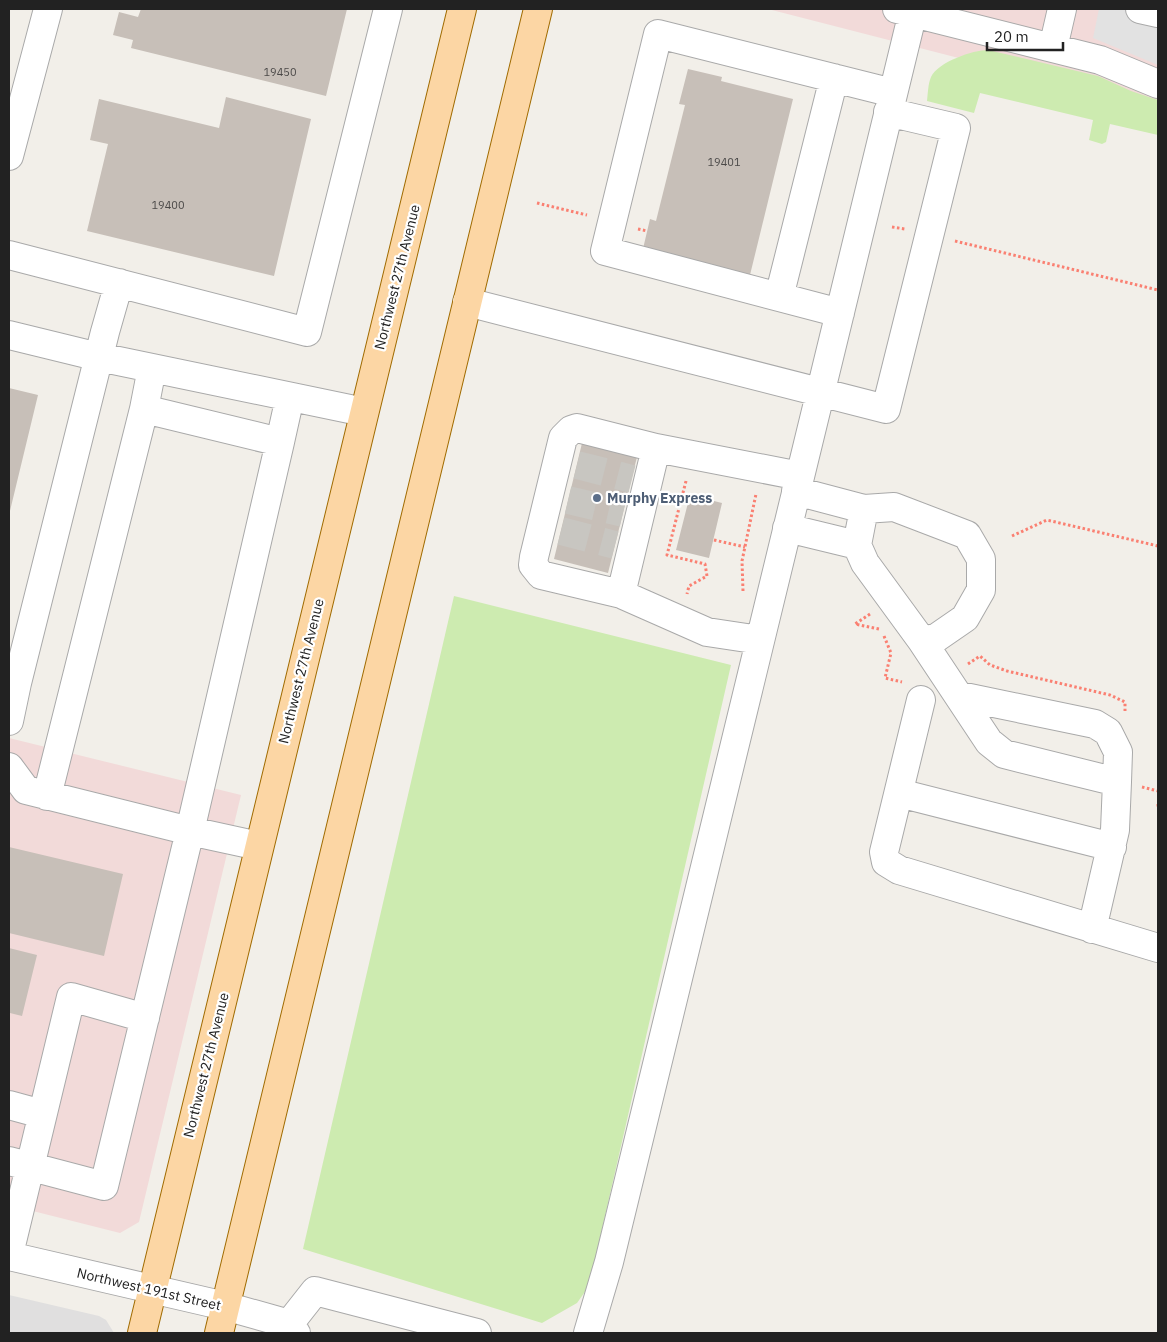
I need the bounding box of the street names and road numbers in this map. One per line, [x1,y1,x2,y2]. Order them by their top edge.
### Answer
street label: Northwest 27th Avenue [370,202,424,351]
street label: Northwest 27th Avenue [274,596,328,745]
street label: Northwest 27th Avenue [179,990,233,1139]
street label: Northwest 191st Street [75,1264,223,1314]

